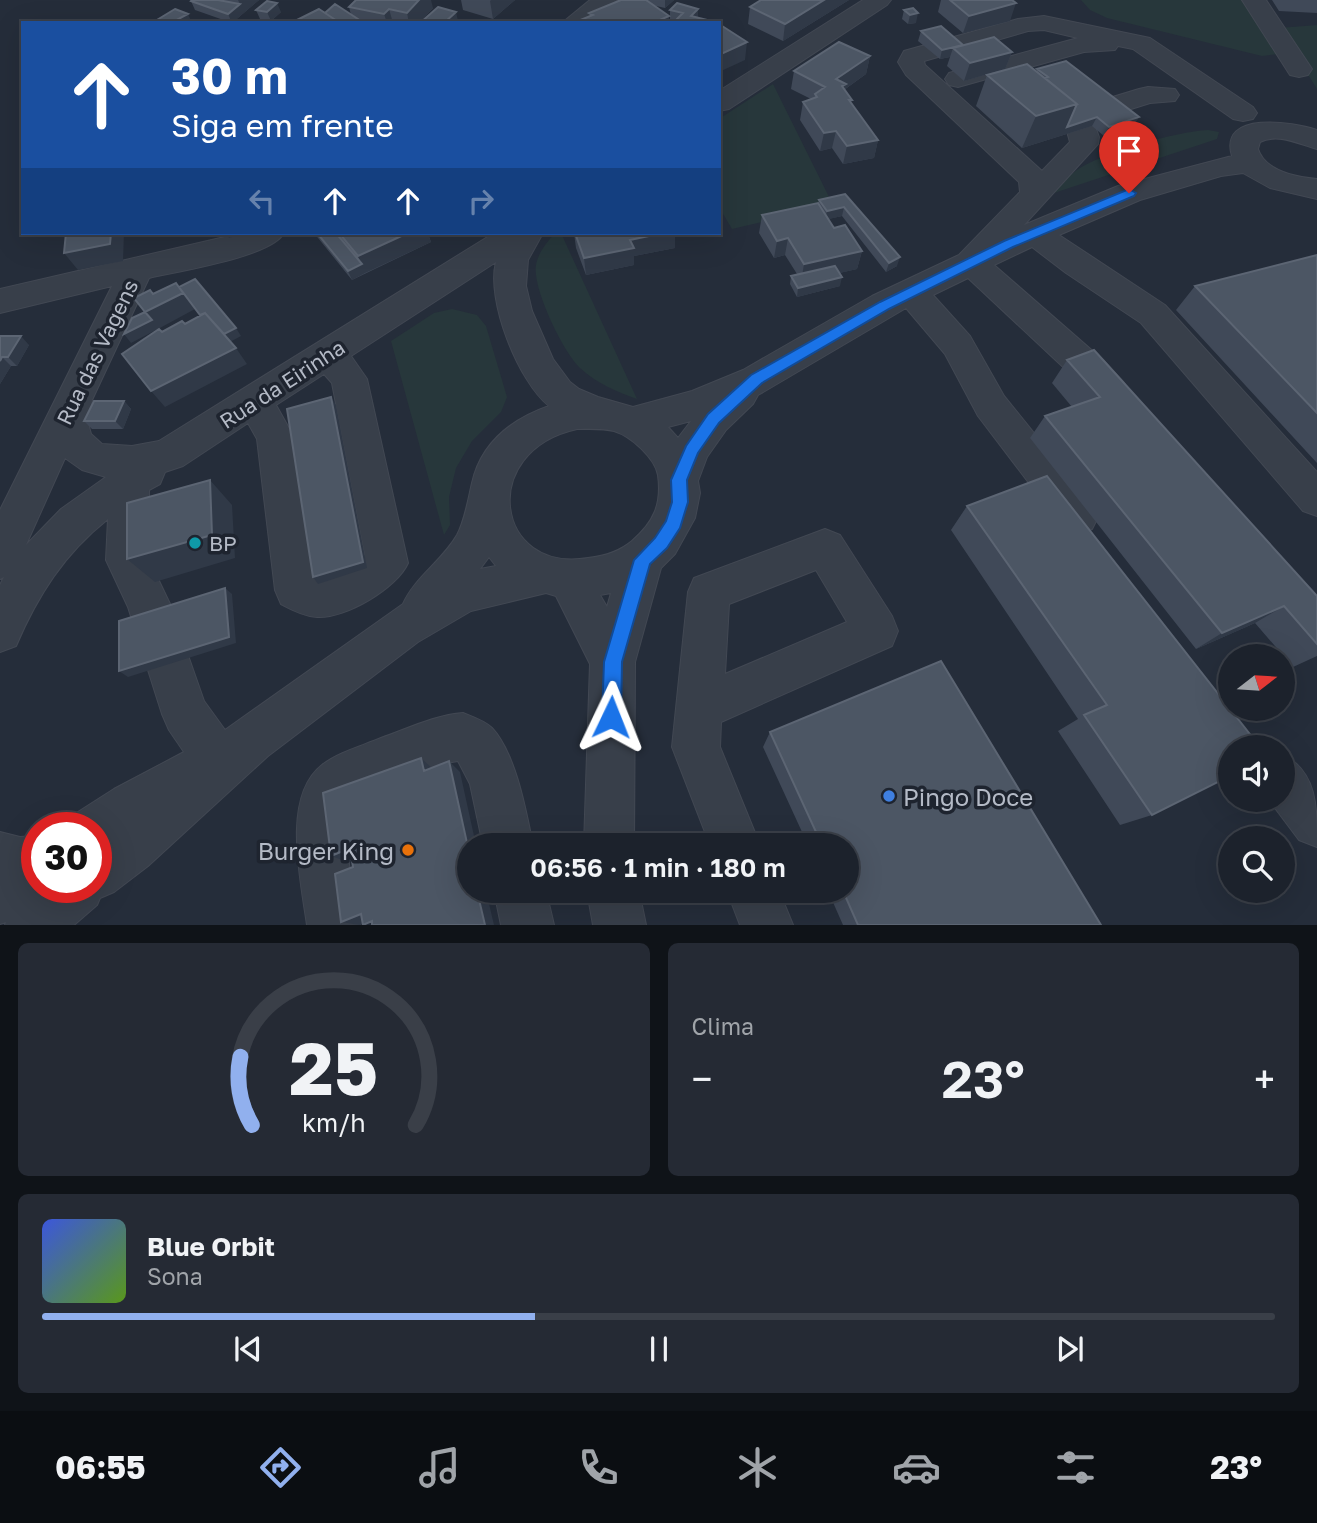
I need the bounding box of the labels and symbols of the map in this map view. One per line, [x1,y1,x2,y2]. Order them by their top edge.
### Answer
pin [1099,121,1159,193]
street label: Rua das Vagens [51,275,143,429]
street label: Rua da Eirinha [215,334,349,434]
place label: BP [209,530,237,556]
marker: BP [187,535,203,551]
north arrow [1218,644,1295,721]
position arrow [574,680,648,754]
place label: Pingo Doce [903,782,1033,811]
marker: Pingo Doce [881,788,897,804]
speed limit sign: 30 [21,812,112,903]
place label: Burger King [258,836,394,865]
marker: Burger King [400,842,416,858]

